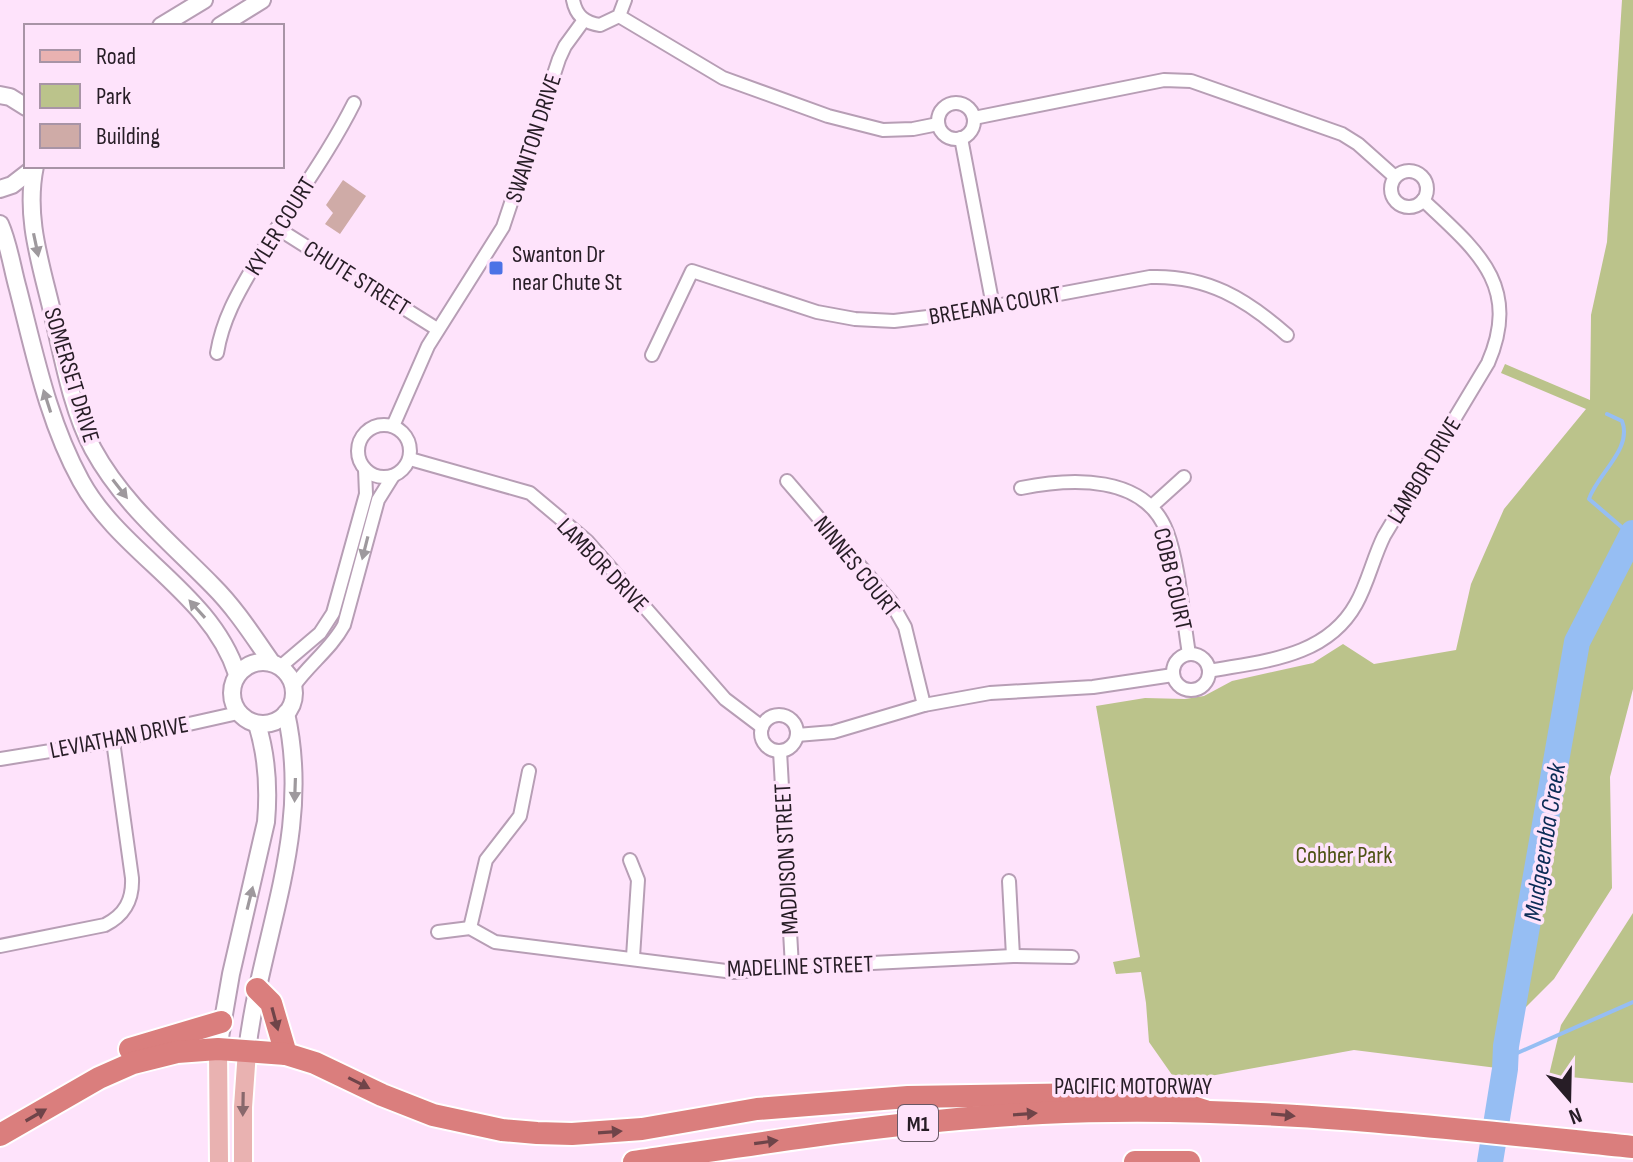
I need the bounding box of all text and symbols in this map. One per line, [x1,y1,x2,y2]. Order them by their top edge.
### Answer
legend [24,24,284,168]
text: Road [96,42,136,71]
street label: SWANTON DRIVE [499,70,568,206]
text: Park [96,82,131,111]
text: Building [96,122,160,151]
street label: KYLER COURT [239,172,322,281]
one-way arrow [30,233,43,258]
street label: CHUTE STREET [298,234,415,323]
place label: Swanton Dr near Chute St [512,240,622,297]
marker: Swanton Dr near Chute St [487,259,505,277]
street label: BREEANA COURT [927,280,1064,331]
street label: SOMERSET DRIVE [37,304,106,446]
one-way arrow [40,389,53,413]
street label: LAMBOR DRIVE [1381,412,1468,529]
one-way arrow [111,479,127,499]
street label: NINNES COURT [807,510,906,623]
street label: LAMBOR DRIVE [551,512,655,618]
street label: COBB COURT [1147,525,1198,633]
one-way arrow [359,535,371,560]
one-way arrow [189,599,207,618]
street label: LEVIATHAN DRIVE [47,710,191,765]
water label: Mudgeeraba Creek [1518,760,1573,923]
one-way arrow [289,778,302,803]
street label: MADDISON STREET [768,782,805,935]
park label: Cobber Park [1296,841,1392,870]
one-way arrow [244,886,257,911]
street label: MADELINE STREET [726,949,874,984]
one-way arrow [270,1007,282,1032]
north arrow [1529,1058,1609,1138]
street label: PACIFIC MOTORWAY [1054,1072,1212,1101]
one-way arrow [347,1077,370,1090]
one-way arrow [236,1092,249,1117]
text: N [1565,1101,1585,1130]
road number: M1 [898,1105,938,1141]
one-way arrow [1013,1107,1038,1120]
one-way arrow [25,1109,47,1123]
one-way arrow [1271,1109,1296,1122]
one-way arrow [598,1125,623,1138]
one-way arrow [754,1135,779,1148]

